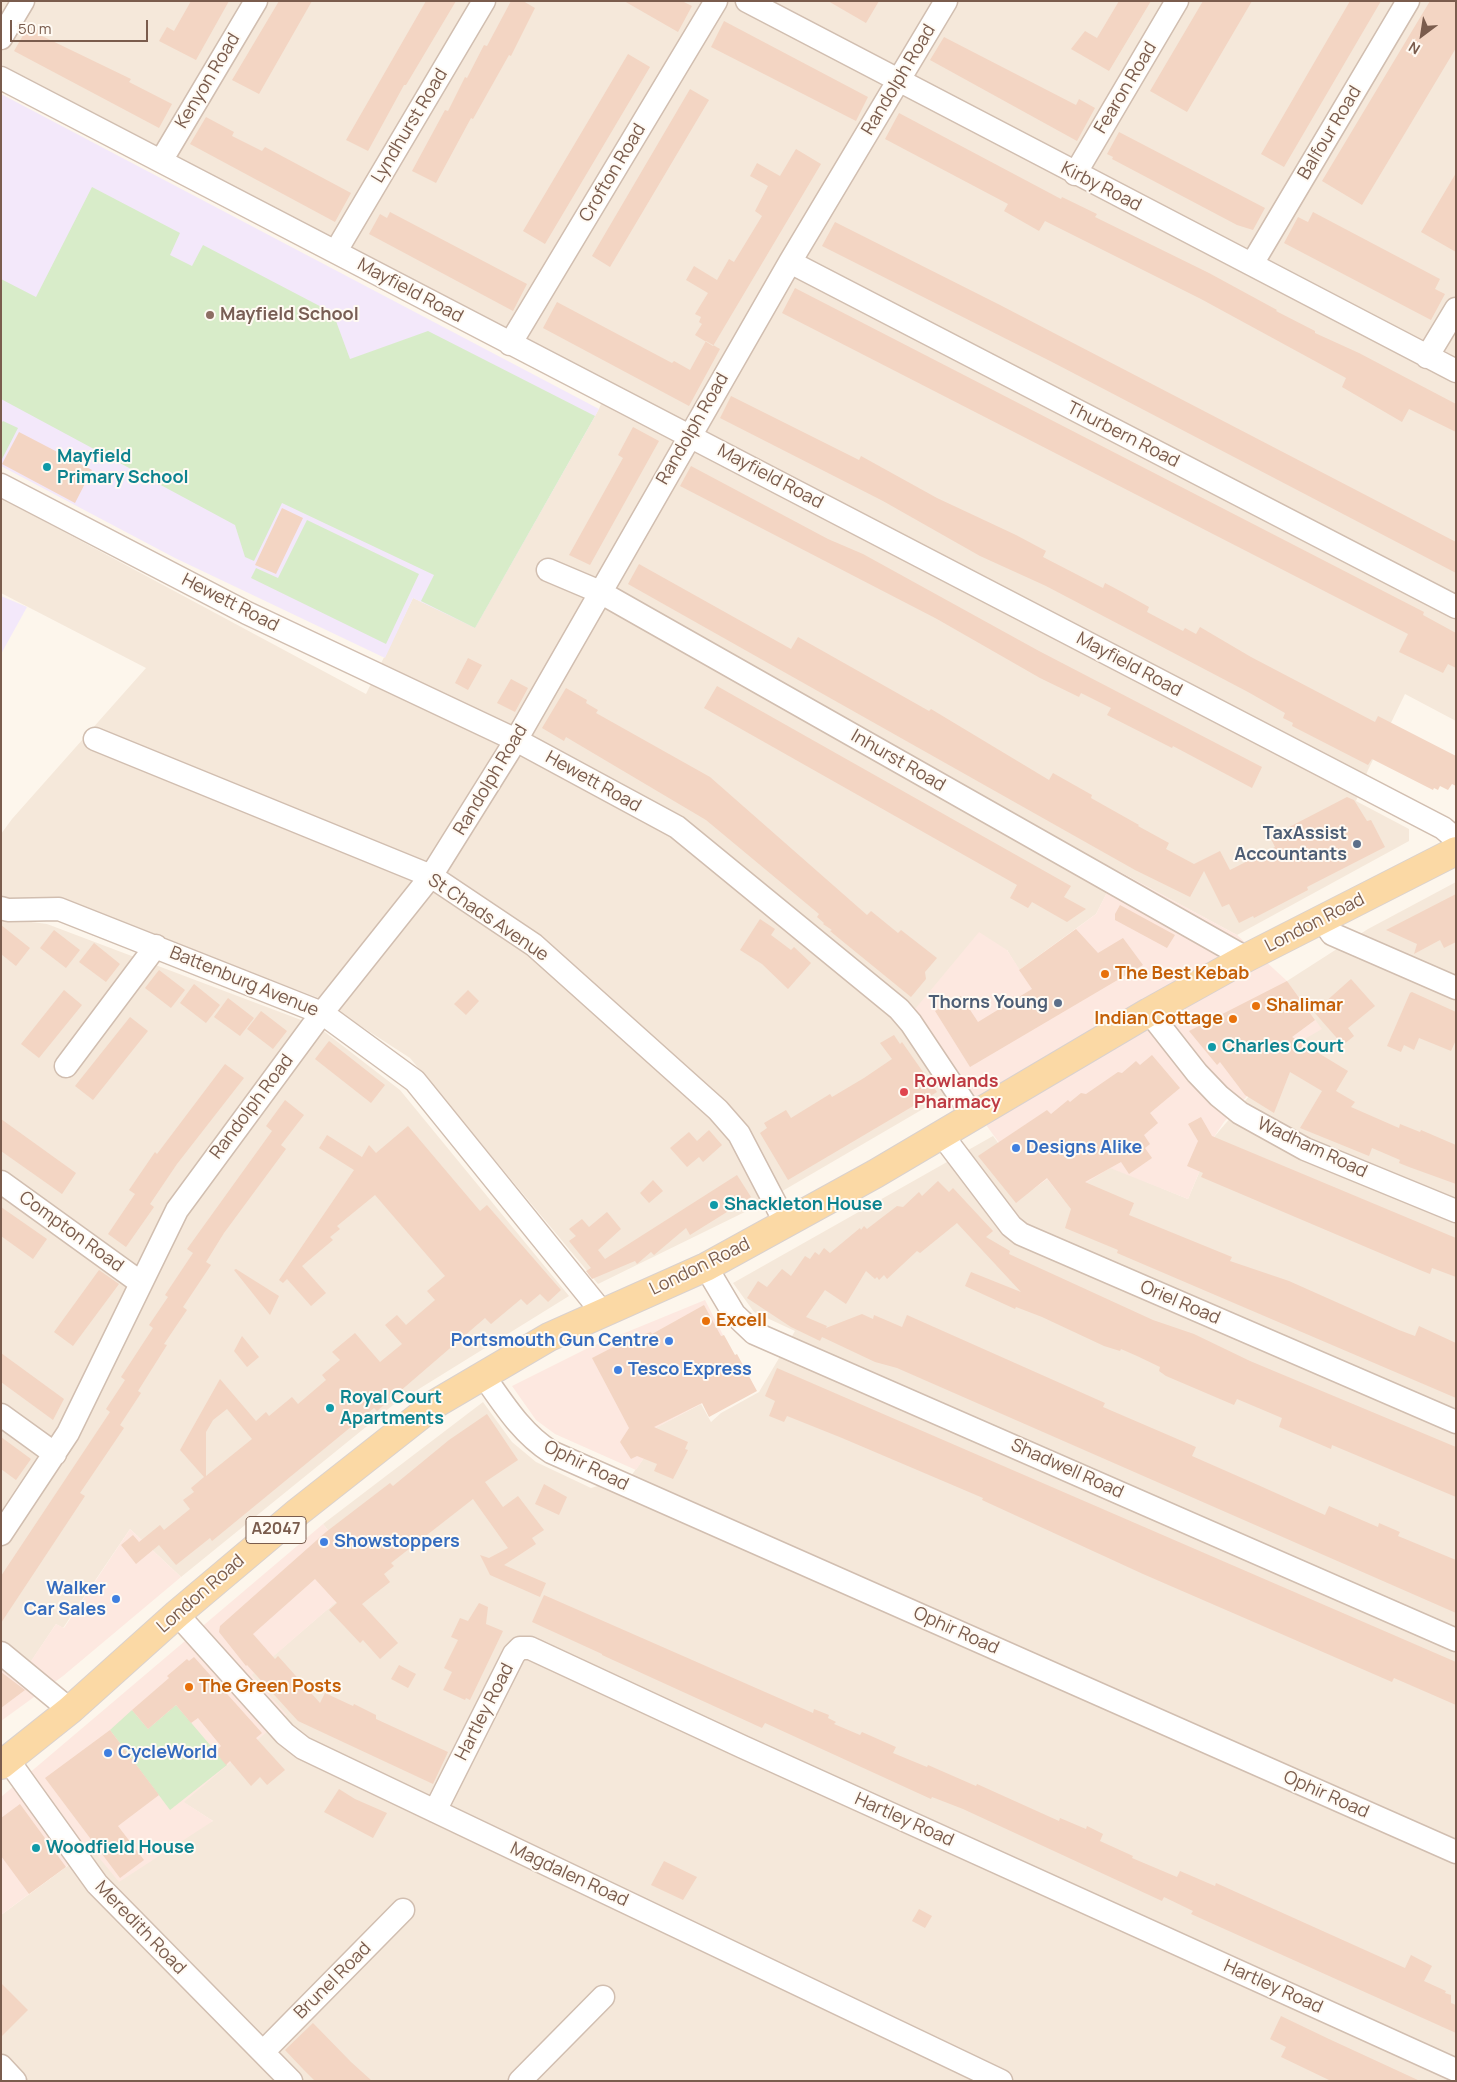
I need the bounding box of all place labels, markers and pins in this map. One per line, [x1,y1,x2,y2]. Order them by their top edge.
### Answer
place label: Mayfield School [220,304,359,326]
marker: Mayfield School [204,309,216,321]
place label: Mayfield Primary School [57,446,189,488]
marker: Mayfield Primary School [41,461,53,473]
place label: TaxAssist Accountants [1234,823,1347,866]
marker: TaxAssist Accountants [1351,838,1363,850]
place label: The Best Kebab [1115,963,1249,985]
marker: The Best Kebab [1099,968,1111,980]
place label: Thorns Young [929,992,1048,1014]
place label: Shalimar [1266,995,1343,1017]
marker: Thorns Young [1052,997,1064,1009]
marker: Shalimar [1250,1000,1262,1012]
place label: Indian Cottage [1094,1008,1223,1030]
marker: Indian Cottage [1227,1013,1239,1025]
place label: Charles Court [1222,1036,1344,1058]
marker: Charles Court [1206,1041,1218,1053]
place label: Rowlands Pharmacy [914,1071,1001,1114]
marker: Rowlands Pharmacy [898,1086,910,1098]
place label: Designs Alike [1026,1137,1142,1159]
marker: Designs Alike [1010,1142,1022,1154]
place label: Shackleton House [724,1194,883,1216]
marker: Shackleton House [708,1199,720,1211]
place label: Excell [716,1310,767,1332]
marker: Excell [700,1315,712,1327]
place label: Portsmouth Gun Centre [451,1330,659,1352]
marker: Portsmouth Gun Centre [663,1335,675,1347]
place label: Tesco Express [628,1359,752,1381]
marker: Tesco Express [612,1364,624,1376]
place label: Royal Court Apartments [340,1387,444,1430]
marker: Royal Court Apartments [324,1402,336,1414]
place label: Showstoppers [334,1531,460,1553]
marker: Showstoppers [318,1536,330,1548]
place label: Walker Car Sales [24,1578,106,1620]
marker: Walker Car Sales [110,1593,122,1605]
place label: The Green Posts [199,1676,342,1698]
marker: The Green Posts [183,1681,195,1693]
place label: CycleWorld [118,1742,217,1764]
marker: CycleWorld [102,1747,114,1759]
place label: Woodfield House [46,1837,194,1859]
marker: Woodfield House [30,1842,42,1854]

